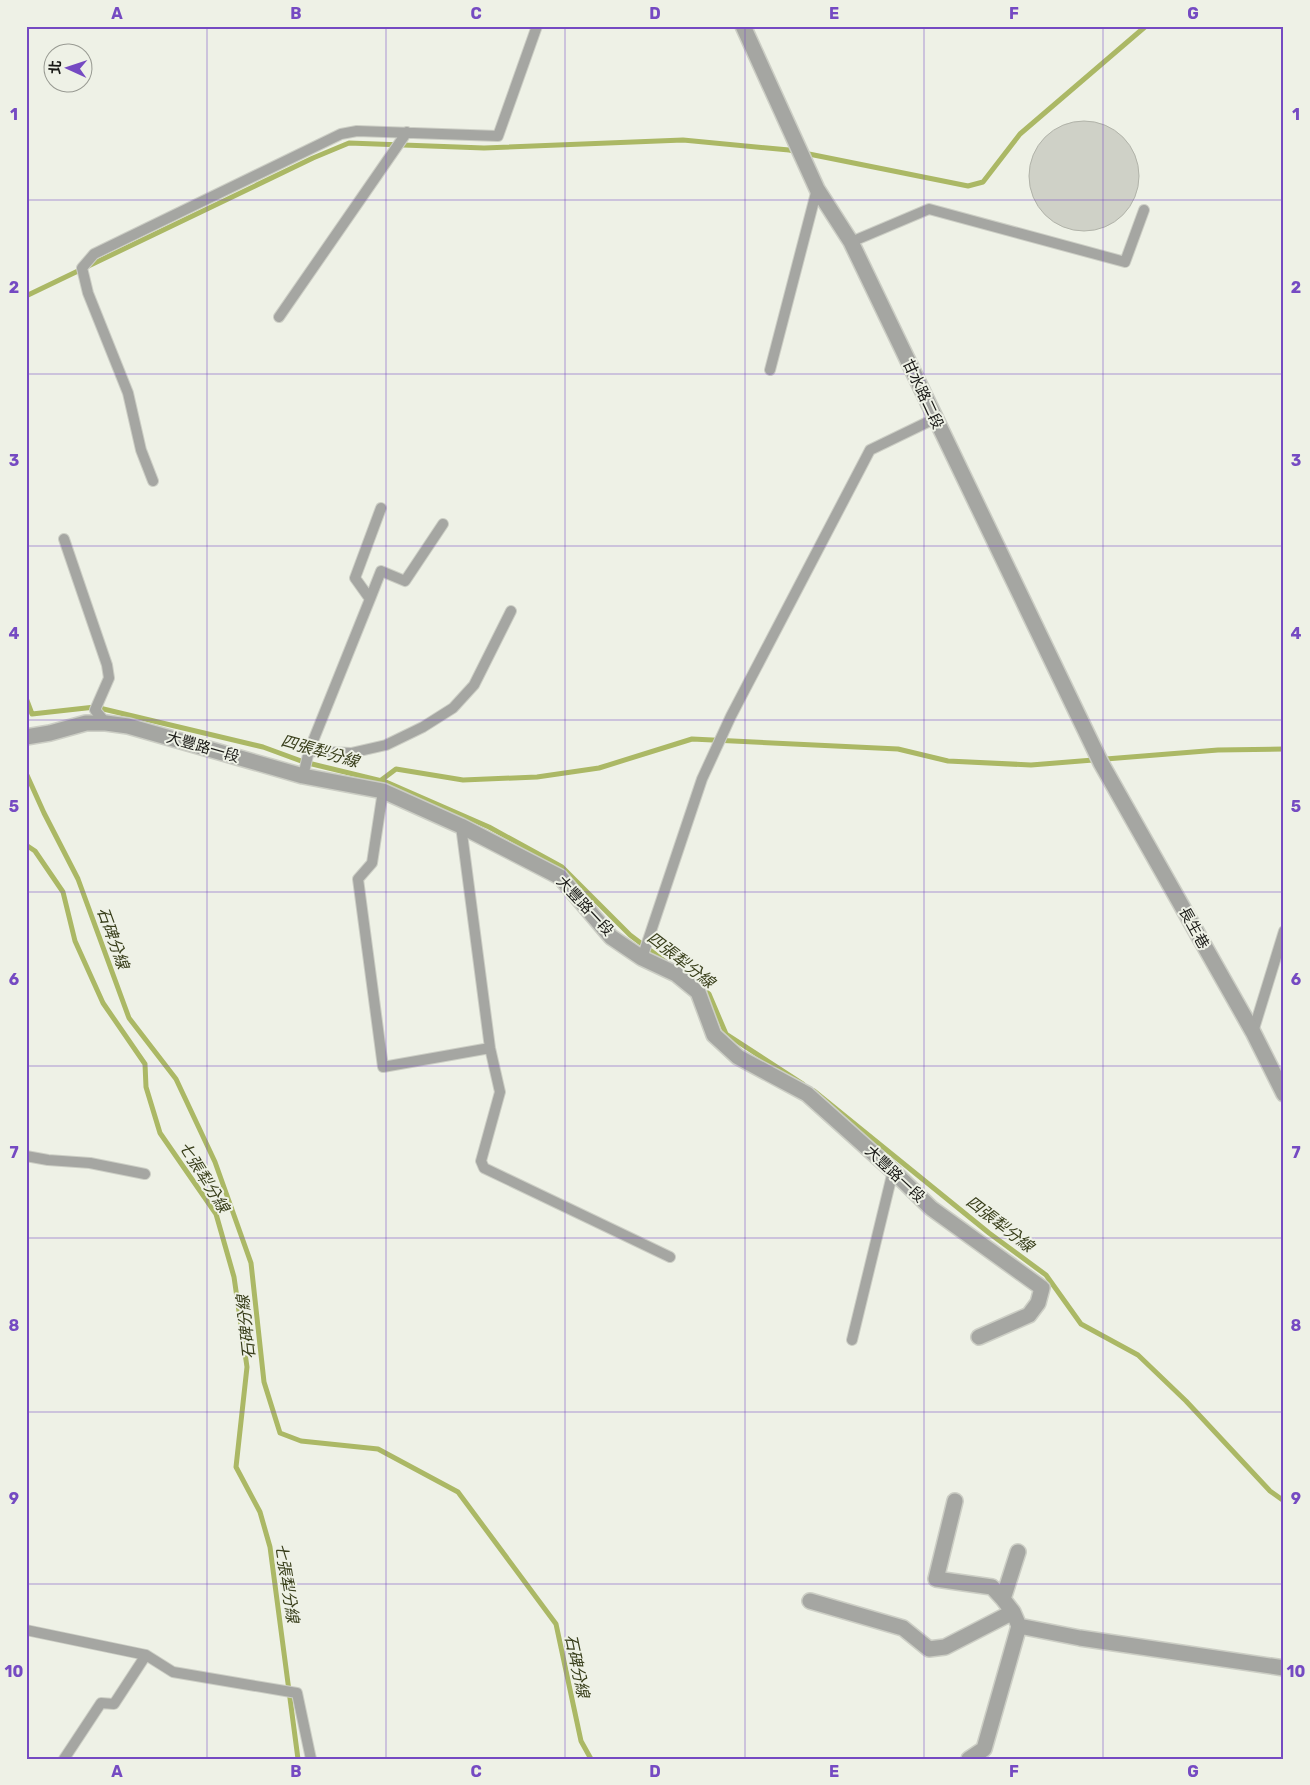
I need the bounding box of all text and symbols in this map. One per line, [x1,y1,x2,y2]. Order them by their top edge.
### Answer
text: A [111,4,123,23]
text: B [290,4,302,23]
text: C [470,4,482,23]
text: D [649,4,661,23]
text: E [829,4,839,23]
text: F [1009,4,1019,23]
text: G [1187,4,1199,23]
north arrow [42,42,92,92]
text: 北 [47,60,64,75]
text: 1 [10,105,18,124]
text: 1 [1292,105,1300,124]
text: 2 [9,278,19,297]
text: 2 [1291,278,1301,297]
street label: 甘水路二段 [899,356,947,432]
text: 3 [9,451,19,470]
text: 3 [1291,451,1301,470]
text: 4 [9,624,20,643]
text: 4 [1291,624,1302,643]
street label: 大豐路一段 [164,728,242,766]
water label: 四張犁分線 [279,731,363,772]
text: 5 [9,797,19,816]
text: 5 [1291,797,1301,816]
street label: 大豐路一段 [553,872,617,940]
street label: 長生巷 [1175,904,1213,952]
water label: 石碑分線 [93,905,134,973]
water label: 四張犁分線 [644,928,720,993]
text: 6 [9,970,19,989]
text: 6 [1291,970,1301,989]
water label: 七張犁分線 [175,1138,234,1218]
street label: 大豐路一段 [861,1142,929,1206]
text: 7 [9,1143,19,1162]
text: 7 [1291,1143,1301,1162]
water label: 四張犁分線 [963,1192,1039,1257]
water label: 石碑分線 [233,1292,259,1360]
text: 8 [9,1316,20,1335]
text: 8 [1291,1316,1302,1335]
text: 9 [9,1489,19,1508]
text: 9 [1291,1489,1301,1508]
water label: 七張犁分線 [271,1542,303,1626]
water label: 石碑分線 [561,1633,593,1701]
text: 10 [5,1662,24,1681]
text: 10 [1287,1662,1306,1681]
text: A [111,1762,123,1781]
text: B [290,1762,302,1781]
text: C [470,1762,482,1781]
text: D [649,1762,661,1781]
text: E [829,1762,839,1781]
text: F [1009,1762,1019,1781]
text: G [1187,1762,1199,1781]

